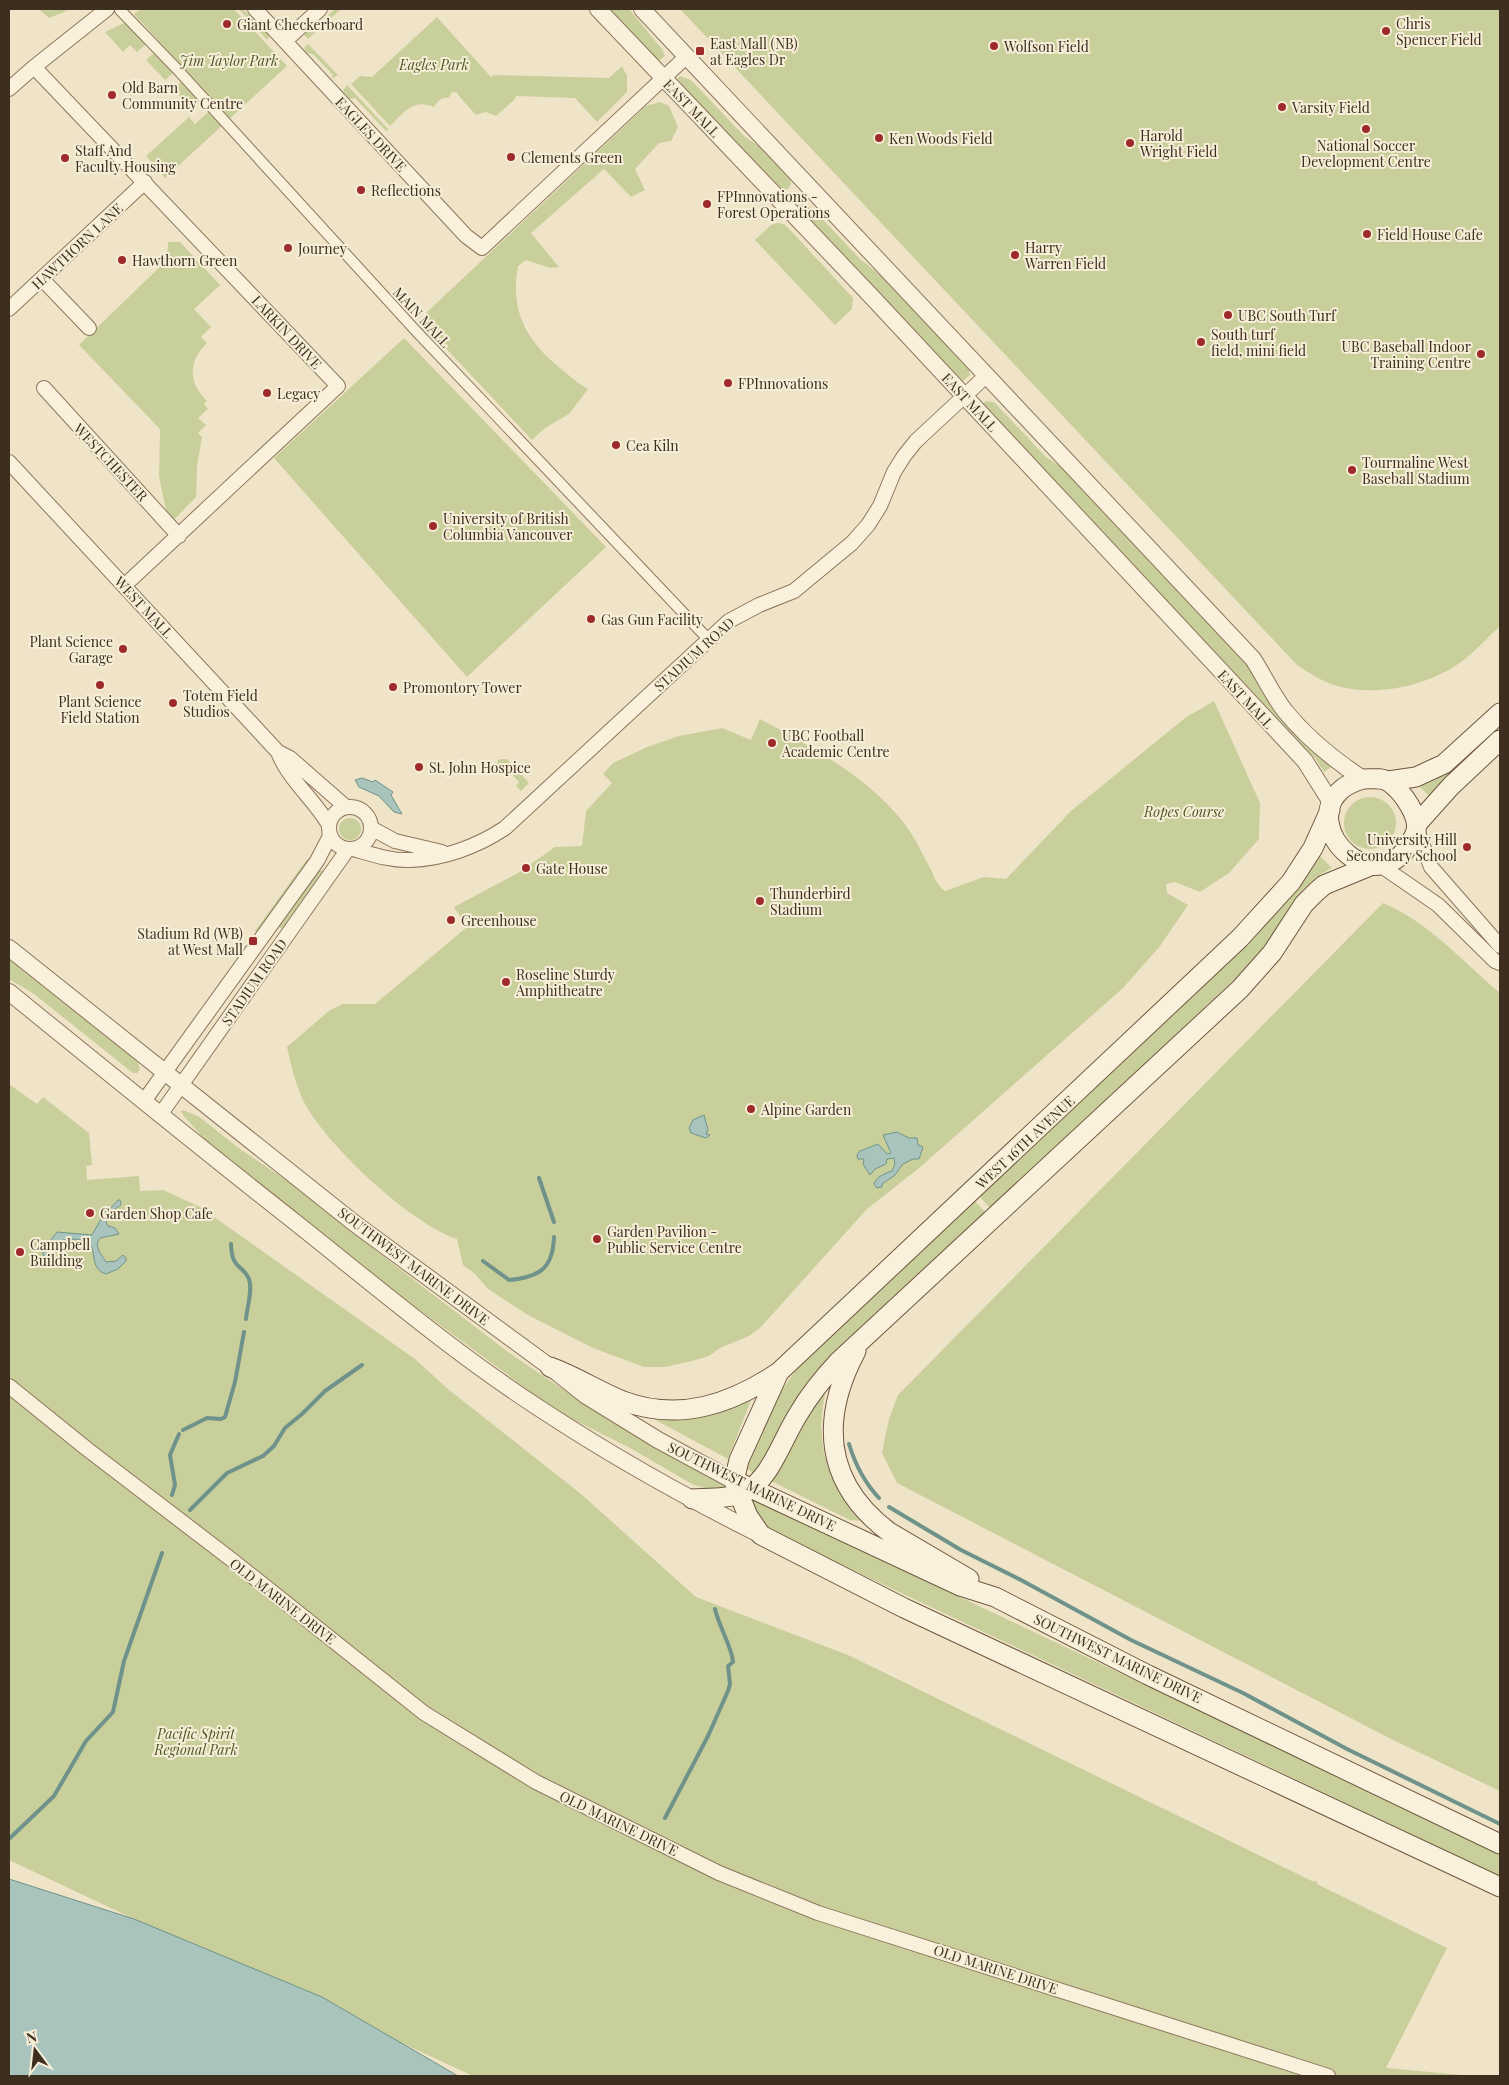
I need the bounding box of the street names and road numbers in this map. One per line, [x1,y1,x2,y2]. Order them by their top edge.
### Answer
street label: EAST MALL [659,75,725,141]
street label: EAGLES DRIVE [331,92,411,176]
street label: HAWTHORN LANE [27,199,127,293]
street label: MAIN MALL [389,283,455,351]
street label: LARKIN DRIVE [248,291,326,373]
street label: EAST MALL [938,368,1002,436]
street label: WESTCHESTER [69,418,153,506]
street label: WEST MALL [110,571,177,642]
street label: STADIUM ROAD [650,613,738,695]
street label: EAST MALL [1214,665,1278,733]
street label: STADIUM ROAD [217,935,291,1029]
street label: WEST 16TH AVENUE [971,1091,1079,1194]
street label: SOUTHWEST MARINE DRIVE [334,1203,494,1329]
street label: SOUTHWEST MARINE DRIVE [665,1437,839,1535]
street label: OLD MARINE DRIVE [226,1554,340,1648]
street label: SOUTHWEST MARINE DRIVE [1031,1609,1205,1707]
street label: OLD MARINE DRIVE [557,1786,681,1860]
street label: OLD MARINE DRIVE [931,1940,1061,1998]

